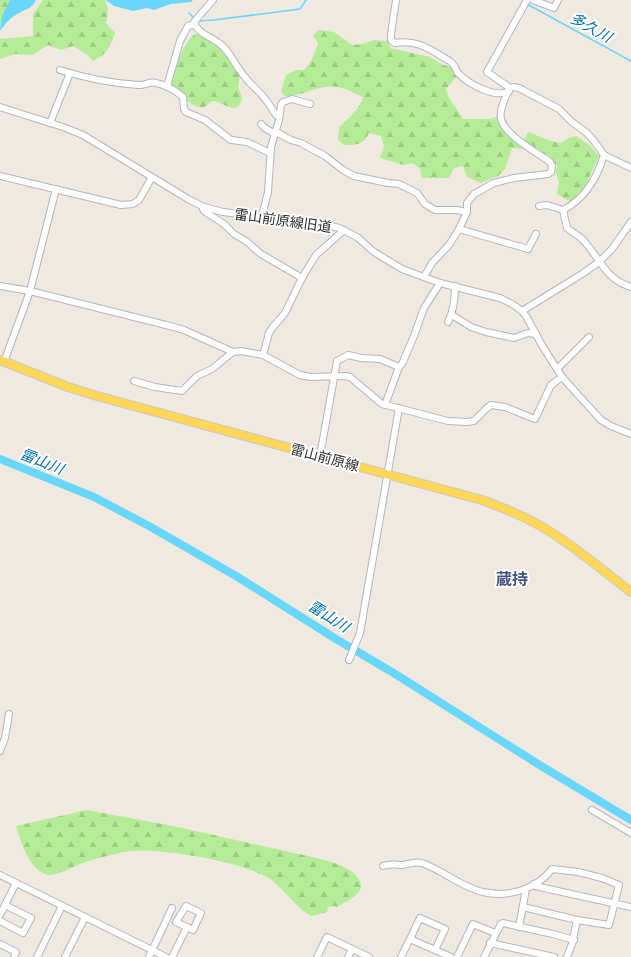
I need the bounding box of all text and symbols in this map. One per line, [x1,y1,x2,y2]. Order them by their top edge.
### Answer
water label: 多久川 [566,7,618,48]
street label: 雷山前原線旧道 [233,204,333,236]
street label: 雷山前原線 [289,439,361,475]
water label: 雷山川 [17,443,69,480]
district label: 蔵持 [496,568,528,590]
water label: 雷山川 [304,595,355,638]

